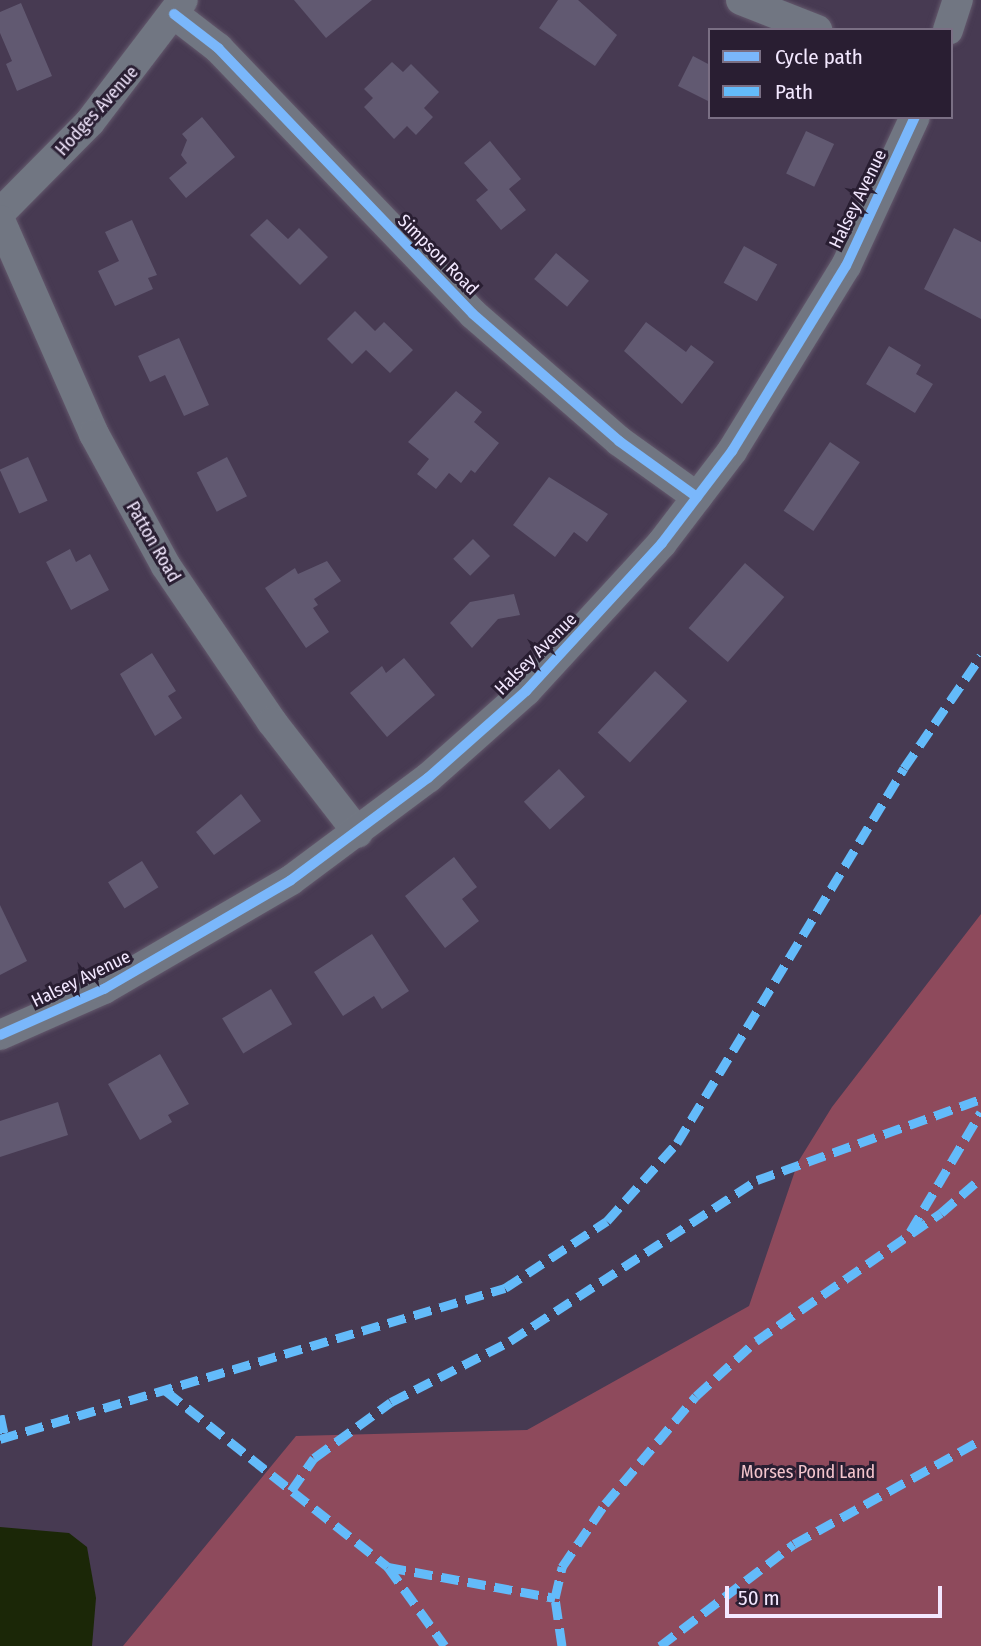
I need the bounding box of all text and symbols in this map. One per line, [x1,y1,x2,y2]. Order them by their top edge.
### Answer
legend [708,28,953,119]
text: Cycle path [775,44,863,70]
street label: Hodges Avenue [51,62,143,160]
text: Path [775,79,813,105]
street label: Halsey Avenue [825,146,891,252]
street label: Simpson Road [393,210,483,300]
street label: Patton Road [121,498,185,586]
street label: Halsey Avenue [490,608,582,700]
street label: Halsey Avenue [28,946,134,1012]
park label: Morses Pond Land [741,1461,875,1483]
scale bar [729,1572,946,1616]
text: 50 m [738,1585,780,1611]

